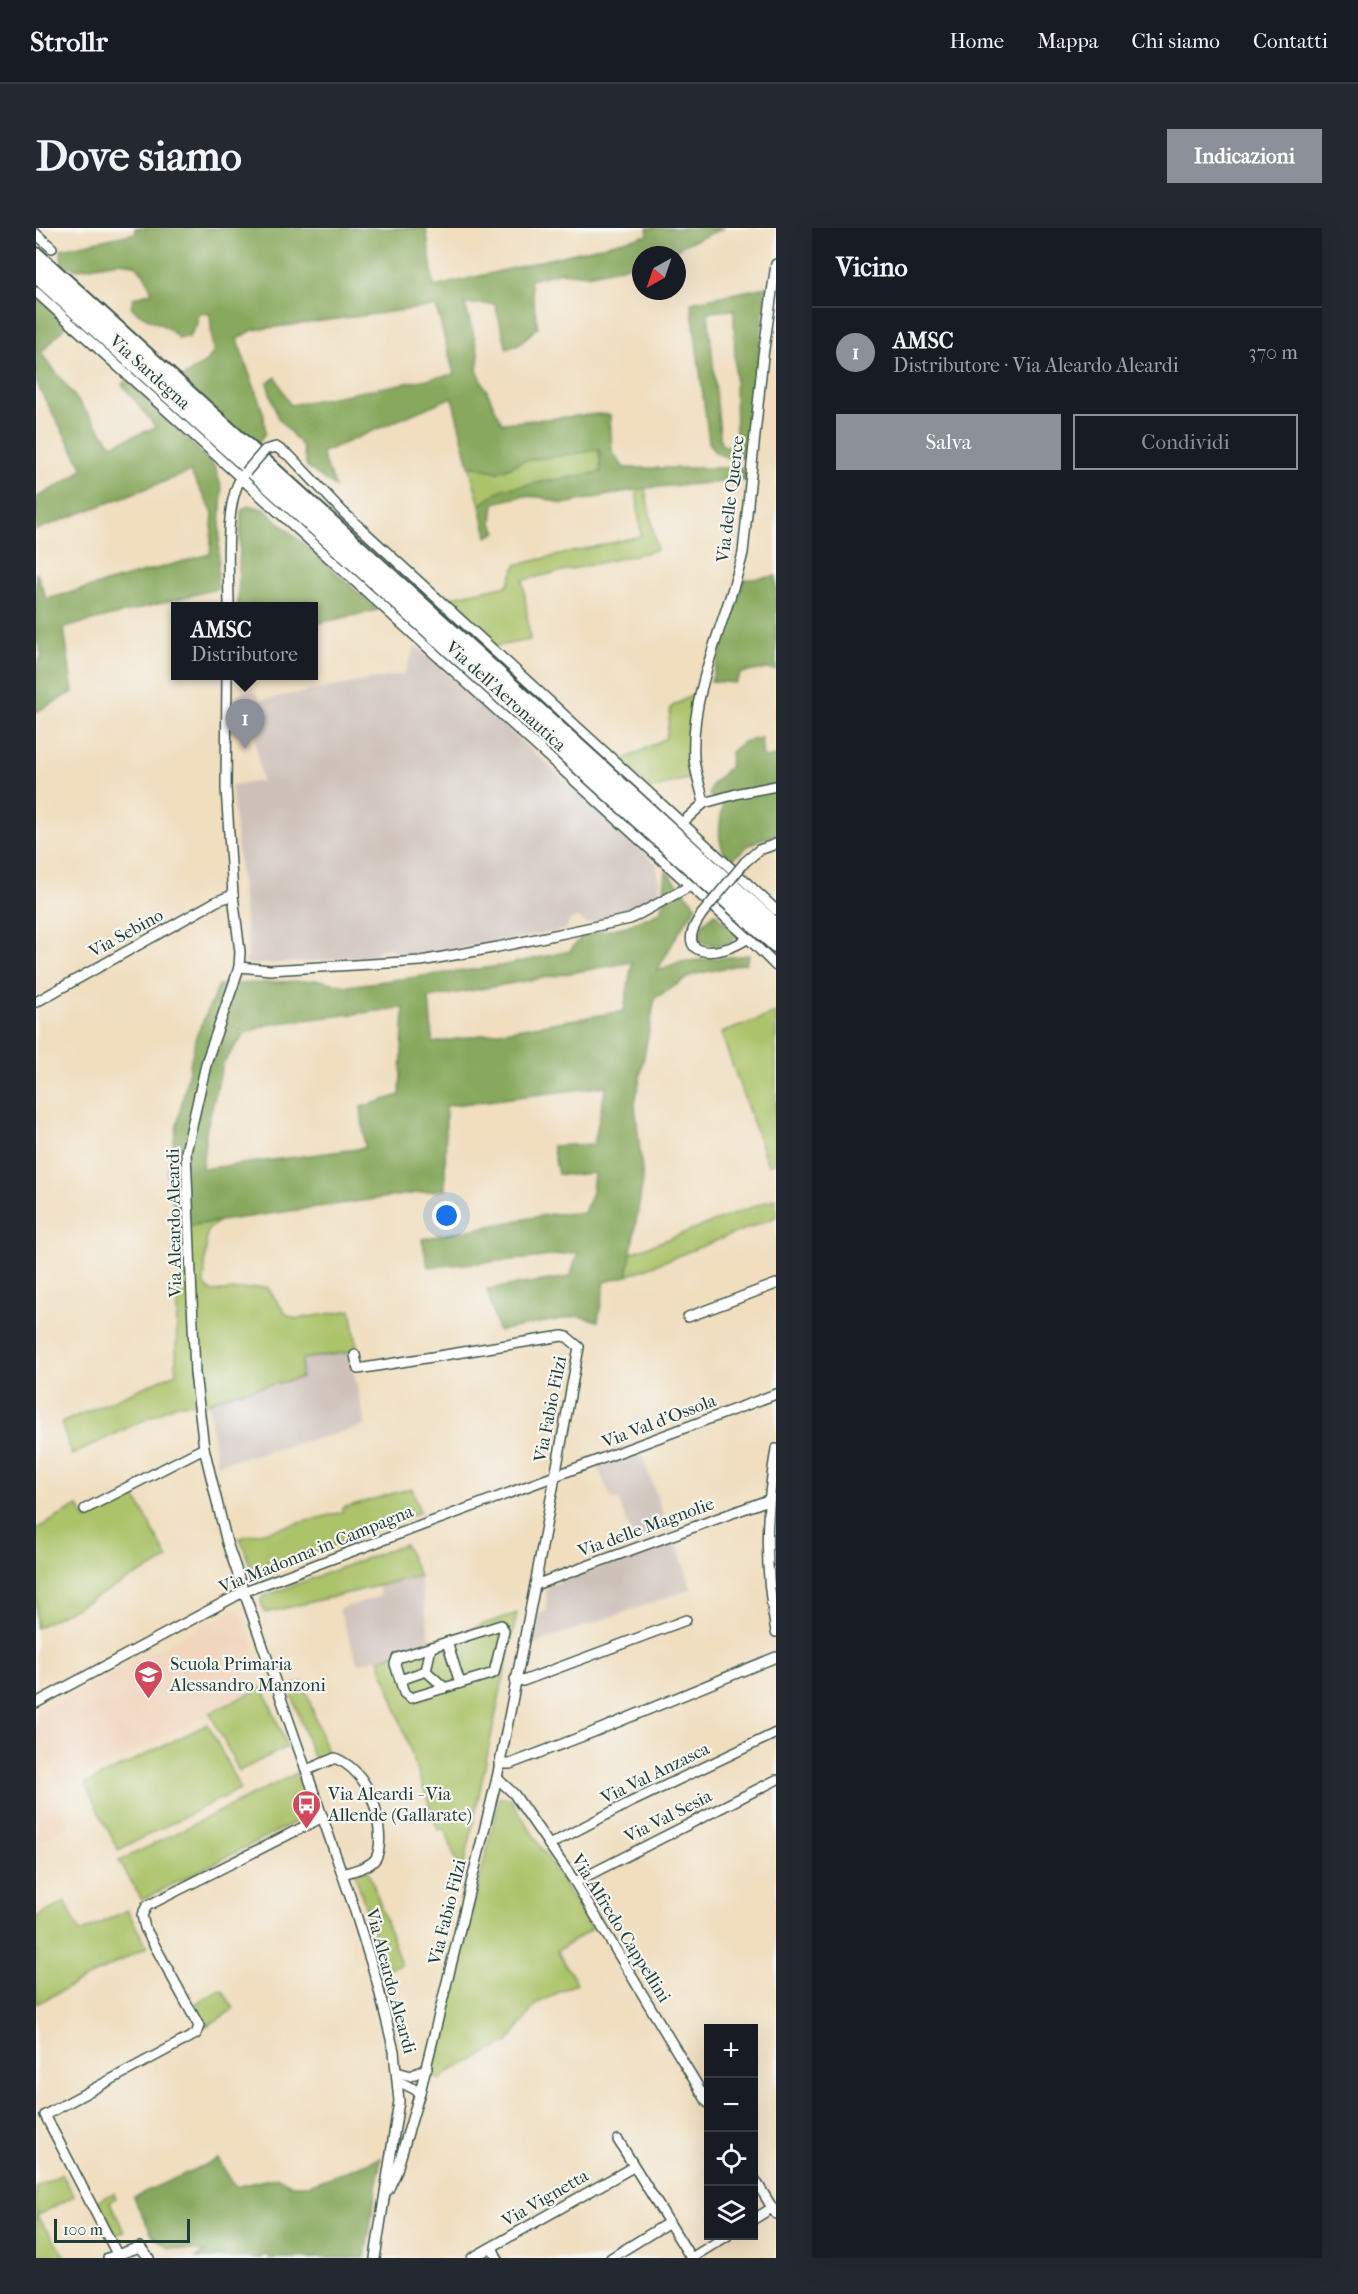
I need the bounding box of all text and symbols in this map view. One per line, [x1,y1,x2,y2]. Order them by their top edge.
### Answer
text: Strollr [30,25,108,58]
text: Home [950,29,1004,53]
text: Mappa [1037,29,1099,53]
text: Chi siamo [1132,29,1220,53]
text: Contatti [1253,29,1328,53]
button: Indicazioni [1167,129,1322,183]
text: Dove siamo [36,132,242,181]
north arrow [632,246,686,300]
text: Vicino [836,252,908,283]
text: AMSC [893,328,954,354]
street label: Via Sardegna [104,330,195,415]
text: 1 [852,341,859,364]
text: 370 m [1248,341,1298,364]
text: Distributore · Via Aleardo Aleardi [893,354,1179,377]
button: Salva [836,414,1061,470]
button: Condividi [1073,414,1298,470]
street label: Via delle Querce [712,434,749,565]
popup [171,602,318,680]
text: AMSC [191,617,252,643]
street label: Via dell'Aeronautica [440,636,571,756]
text: Distributore [191,643,298,666]
pin: 1 [226,700,264,749]
street label: Via Sebino [85,904,167,963]
street label: Via Aleardo Aleardi [163,1147,186,1299]
your location [432,1201,461,1230]
street label: Via Fabio Filzi [530,1354,571,1465]
street label: Via Val d'Ossola [598,1390,720,1453]
street label: Via delle Magnolie [574,1493,717,1562]
street label: Via Madonna in Campagna [215,1501,417,1598]
place label: Scuola Primaria Alessandro Manzoni [169,1654,326,1696]
school or university icon: Scuola Primaria Alessandro Manzoni [133,1658,165,1700]
street label: Via Val Anzasca [597,1738,714,1809]
place label: Via Aleardi - Via Allende (Gallarate) [327,1784,472,1826]
street label: Via Val Sesia [620,1785,716,1848]
bus stop icon: Via Aleardi - Via Allende (Gallarate) [291,1788,323,1830]
street label: Via Alfredo Cappellini [566,1849,675,2007]
street label: Via Fabio Filzi [424,1857,471,1968]
street label: Via Aleardo Aleardi [361,1905,420,2057]
map controls [704,2024,758,2240]
button: + [704,2024,758,2078]
button: − [704,2078,758,2132]
button: locate [704,2132,758,2186]
street label: Via Vignetta [497,2165,593,2232]
button: layers [704,2186,758,2240]
scale bar [54,2216,190,2244]
text: 100 m [63,2220,103,2239]

